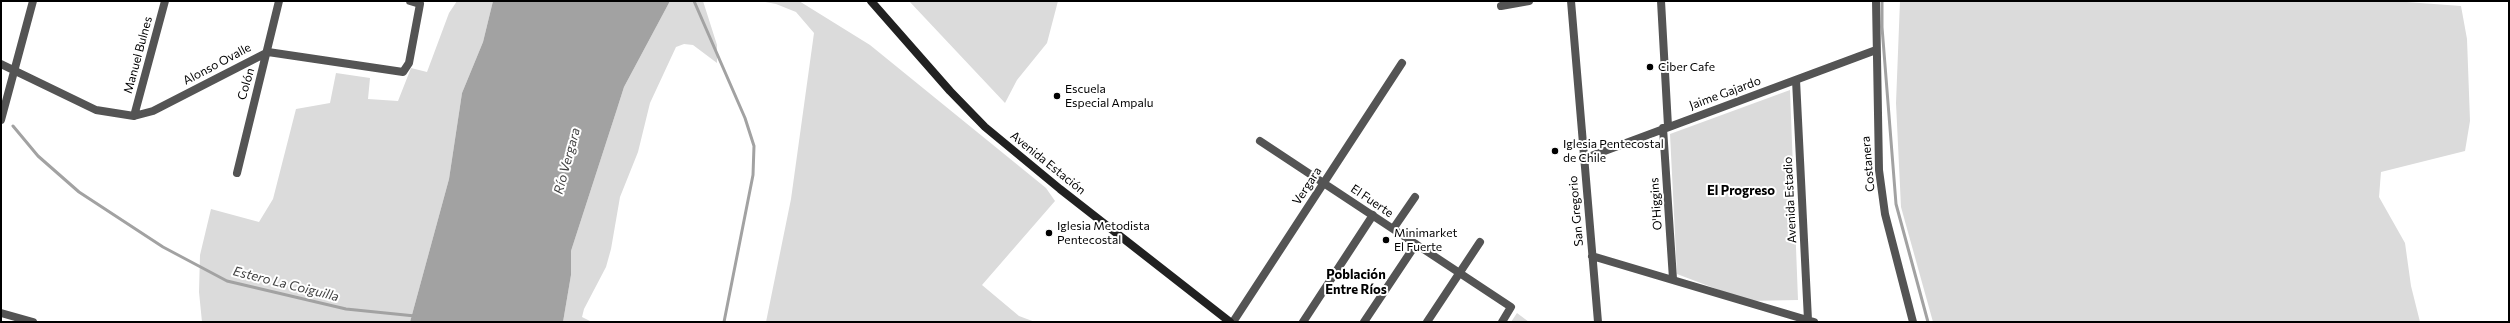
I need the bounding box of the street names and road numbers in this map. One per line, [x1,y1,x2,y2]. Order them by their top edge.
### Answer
street label: Manuel Bulnes [121,15,155,95]
street label: Alonso Ovalle [181,40,253,88]
street label: Colón [235,66,257,102]
street label: Jaime Gajardo [1687,73,1763,113]
street label: Avenida Estación [1008,128,1088,198]
street label: Costanera [1858,135,1878,193]
street label: Avenida Estadio [1781,156,1799,244]
street label: Vergara [1289,164,1325,208]
street label: San Gregorio [1566,175,1586,247]
street label: O'Higgins [1647,177,1665,231]
street label: El Fuerte [1348,182,1396,220]

